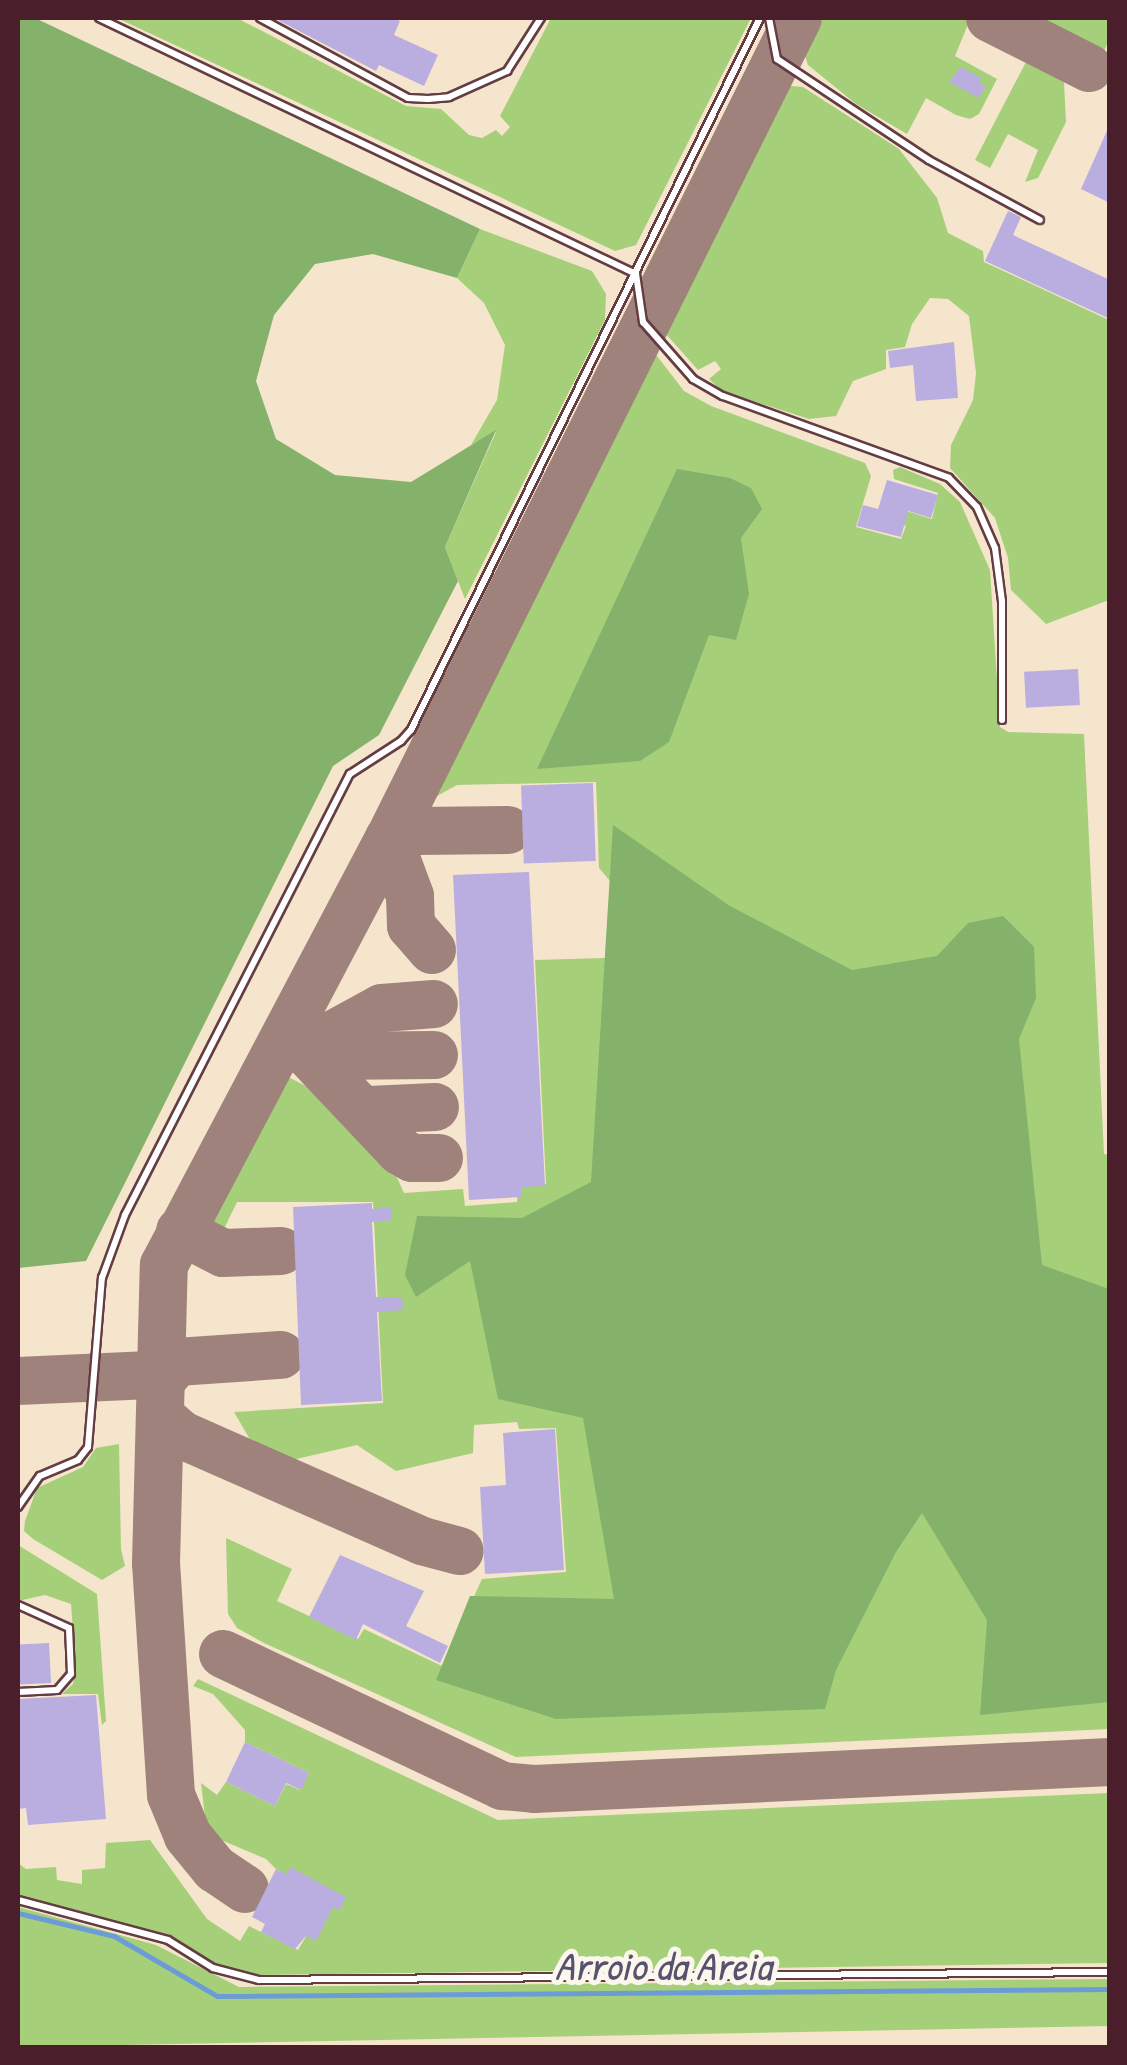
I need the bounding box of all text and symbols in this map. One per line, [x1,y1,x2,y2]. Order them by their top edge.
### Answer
water label: Arroio da Areia [555,1941,771,1989]

